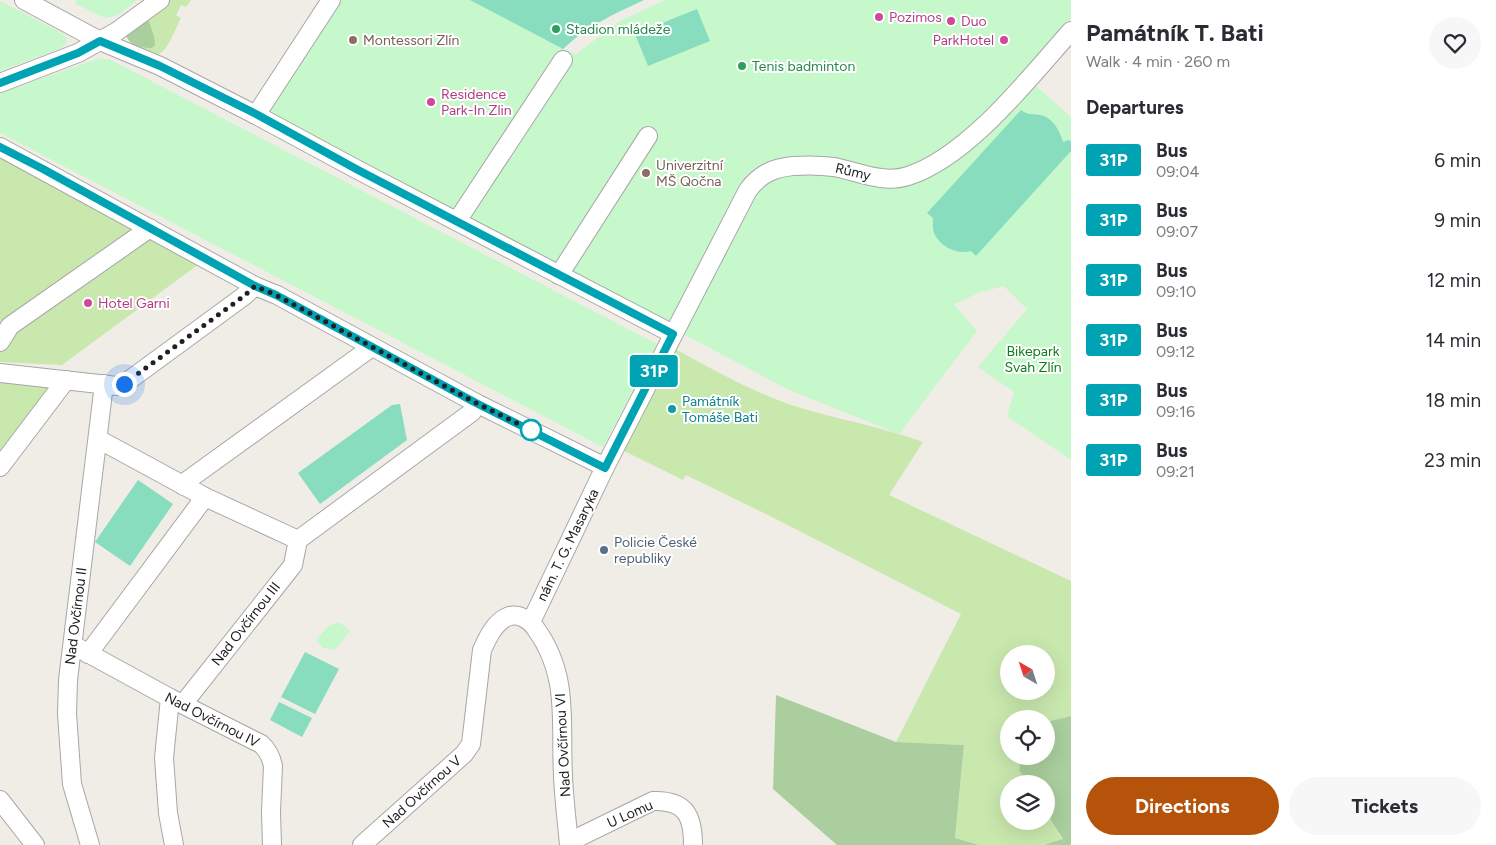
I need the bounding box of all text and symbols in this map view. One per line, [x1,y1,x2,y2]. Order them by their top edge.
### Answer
place label: Pozimos [889,9,942,26]
marker: Pozimos [873,11,885,23]
place label: Duo [961,13,987,30]
marker: Duo [945,15,957,27]
button: heart [1429,17,1481,69]
text: Památník T. Bati [1086,18,1264,47]
place label: Stadion mládeže [566,21,671,38]
marker: Stadion mládeže [550,23,562,35]
place label: Montessori Zlín [363,32,460,49]
place label: ParkHotel [933,32,994,49]
marker: Montessori Zlín [347,34,359,46]
marker: ParkHotel [998,34,1010,46]
text: Walk · 4 min · 260 m [1086,52,1230,71]
place label: Tenis badminton [752,58,855,75]
marker: Tenis badminton [736,60,748,72]
place label: Residence Park-In Zlin [441,86,512,119]
marker: Residence Park-In Zlin [425,96,437,108]
text: Departures [1086,96,1184,119]
text: Bus [1156,139,1187,162]
text: 31P [1099,149,1128,171]
text: 6 min [1434,149,1481,172]
place label: Univerzitní MŠ Qočna [656,157,724,190]
street label: Růmy [834,160,873,184]
text: 09:04 [1156,162,1200,181]
marker: Univerzitní MŠ Qočna [640,167,652,179]
text: Bus [1156,199,1187,222]
text: 31P [1099,209,1128,231]
text: 9 min [1434,209,1481,232]
text: 09:07 [1156,222,1198,241]
text: Bus [1156,259,1187,282]
text: 31P [1099,269,1128,291]
text: 12 min [1427,269,1481,292]
text: 09:10 [1156,282,1196,301]
place label: Hotel Garni [98,295,170,312]
marker: Hotel Garni [82,297,94,309]
text: Bus [1156,319,1187,342]
text: 31P [1099,329,1128,351]
text: 14 min [1425,329,1481,352]
text: 09:12 [1156,342,1195,361]
park label: Bikepark Svah Zlín [1004,343,1062,376]
line badge: 31P [625,355,683,387]
text: 31P [640,360,668,382]
your location [112,372,137,397]
text: Bus [1156,379,1187,402]
text: 31P [1099,389,1128,411]
text: 18 min [1426,389,1481,412]
place label: Památník Tomáše Bati [682,393,758,426]
text: 09:16 [1156,402,1195,421]
marker: Památník Tomáše Bati [666,403,678,415]
unlabelled marker [520,419,542,441]
text: Bus [1156,439,1187,462]
text: 31P [1099,449,1128,471]
text: 23 min [1424,449,1481,472]
text: 09:21 [1156,462,1195,481]
street label: nám. T. G. Masaryka [533,486,603,604]
place label: Policie České republiky [614,534,697,567]
marker: Policie České republiky [598,544,610,556]
street label: Nad Ovčírnou II [62,566,90,666]
street label: Nad Ovčírnou III [208,579,284,669]
north arrow [1000,645,1055,700]
map controls [1000,645,1055,830]
street label: Nad Ovčírnou IV [162,689,262,751]
street label: Nad Ovčírnou VI [552,693,574,797]
button: locate [1000,710,1055,765]
street label: Nad Ovčírnou V [379,752,465,832]
button: layers [1000,775,1055,830]
button: Directions [1086,777,1279,835]
button: Tickets [1289,777,1481,835]
street label: U Lomu [604,796,656,832]

